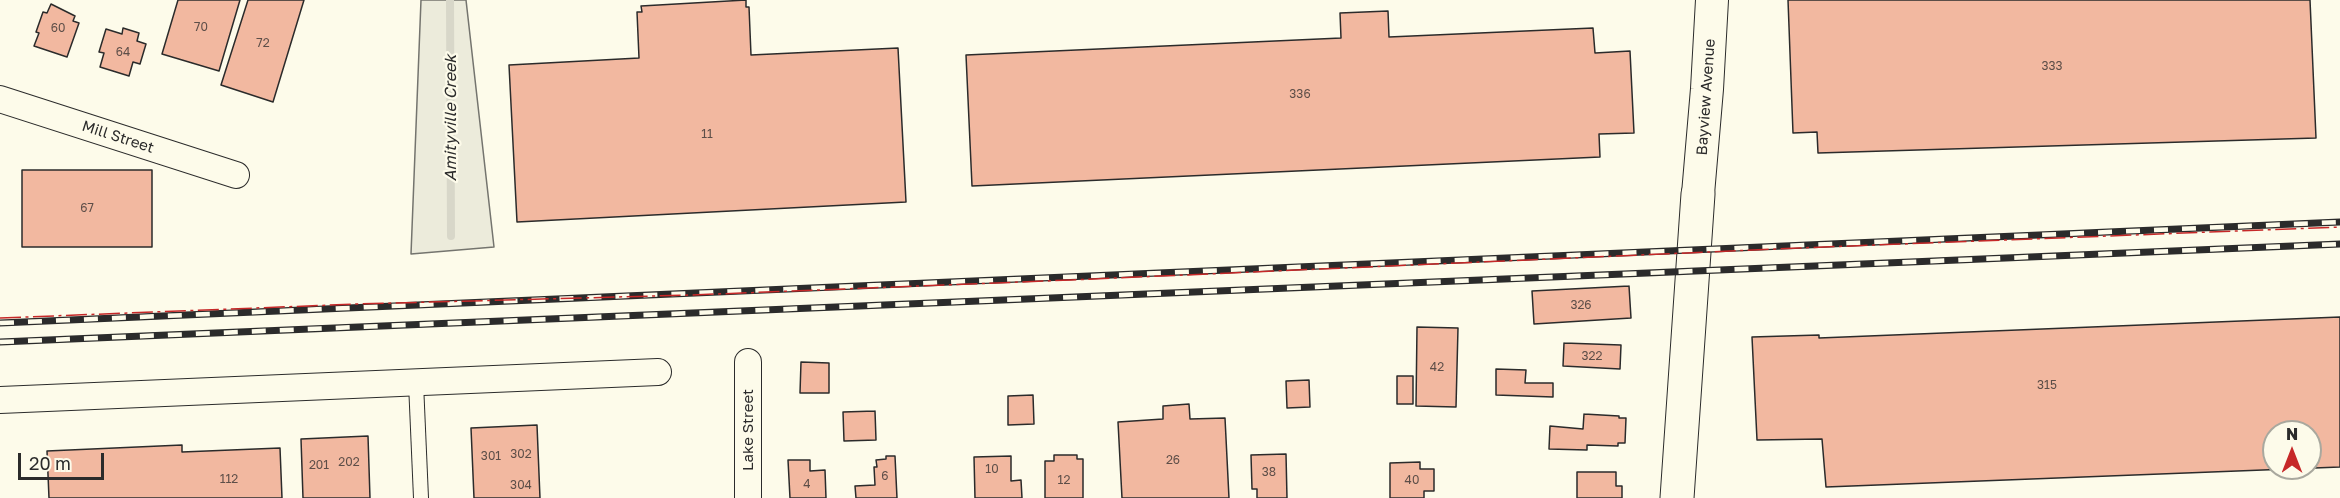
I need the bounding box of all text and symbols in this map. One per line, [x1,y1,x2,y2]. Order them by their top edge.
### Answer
house number: 70 [194,20,208,34]
house number: 60 [51,21,65,35]
house number: 72 [256,36,270,50]
street label: Bayview Avenue [1693,38,1719,156]
house number: 64 [116,45,130,59]
water label: Amityville Creek [441,55,461,181]
house number: 333 [2041,59,2063,73]
house number: 336 [1289,87,1311,101]
street label: Mill Street [80,117,156,157]
house number: 11 [701,127,713,141]
house number: 67 [80,201,94,215]
house number: 326 [1570,298,1592,312]
house number: 322 [1582,349,1602,363]
house number: 42 [1430,360,1444,374]
house number: 315 [2037,378,2057,392]
street label: Lake Street [739,389,757,471]
north arrow [2262,420,2322,480]
text: N [2286,424,2298,444]
scale bar [21,441,106,479]
house number: 302 [510,447,532,461]
house number: 301 [481,449,501,463]
text: 20 m [29,452,71,474]
house number: 26 [1166,453,1180,467]
house number: 202 [338,455,360,469]
house number: 201 [309,458,329,472]
house number: 10 [985,462,999,476]
house number: 38 [1262,465,1276,479]
house number: 6 [881,469,889,483]
house number: 112 [220,472,238,486]
house number: 12 [1058,473,1070,487]
house number: 40 [1405,473,1419,487]
house number: 4 [803,477,811,491]
house number: 304 [510,478,532,492]

